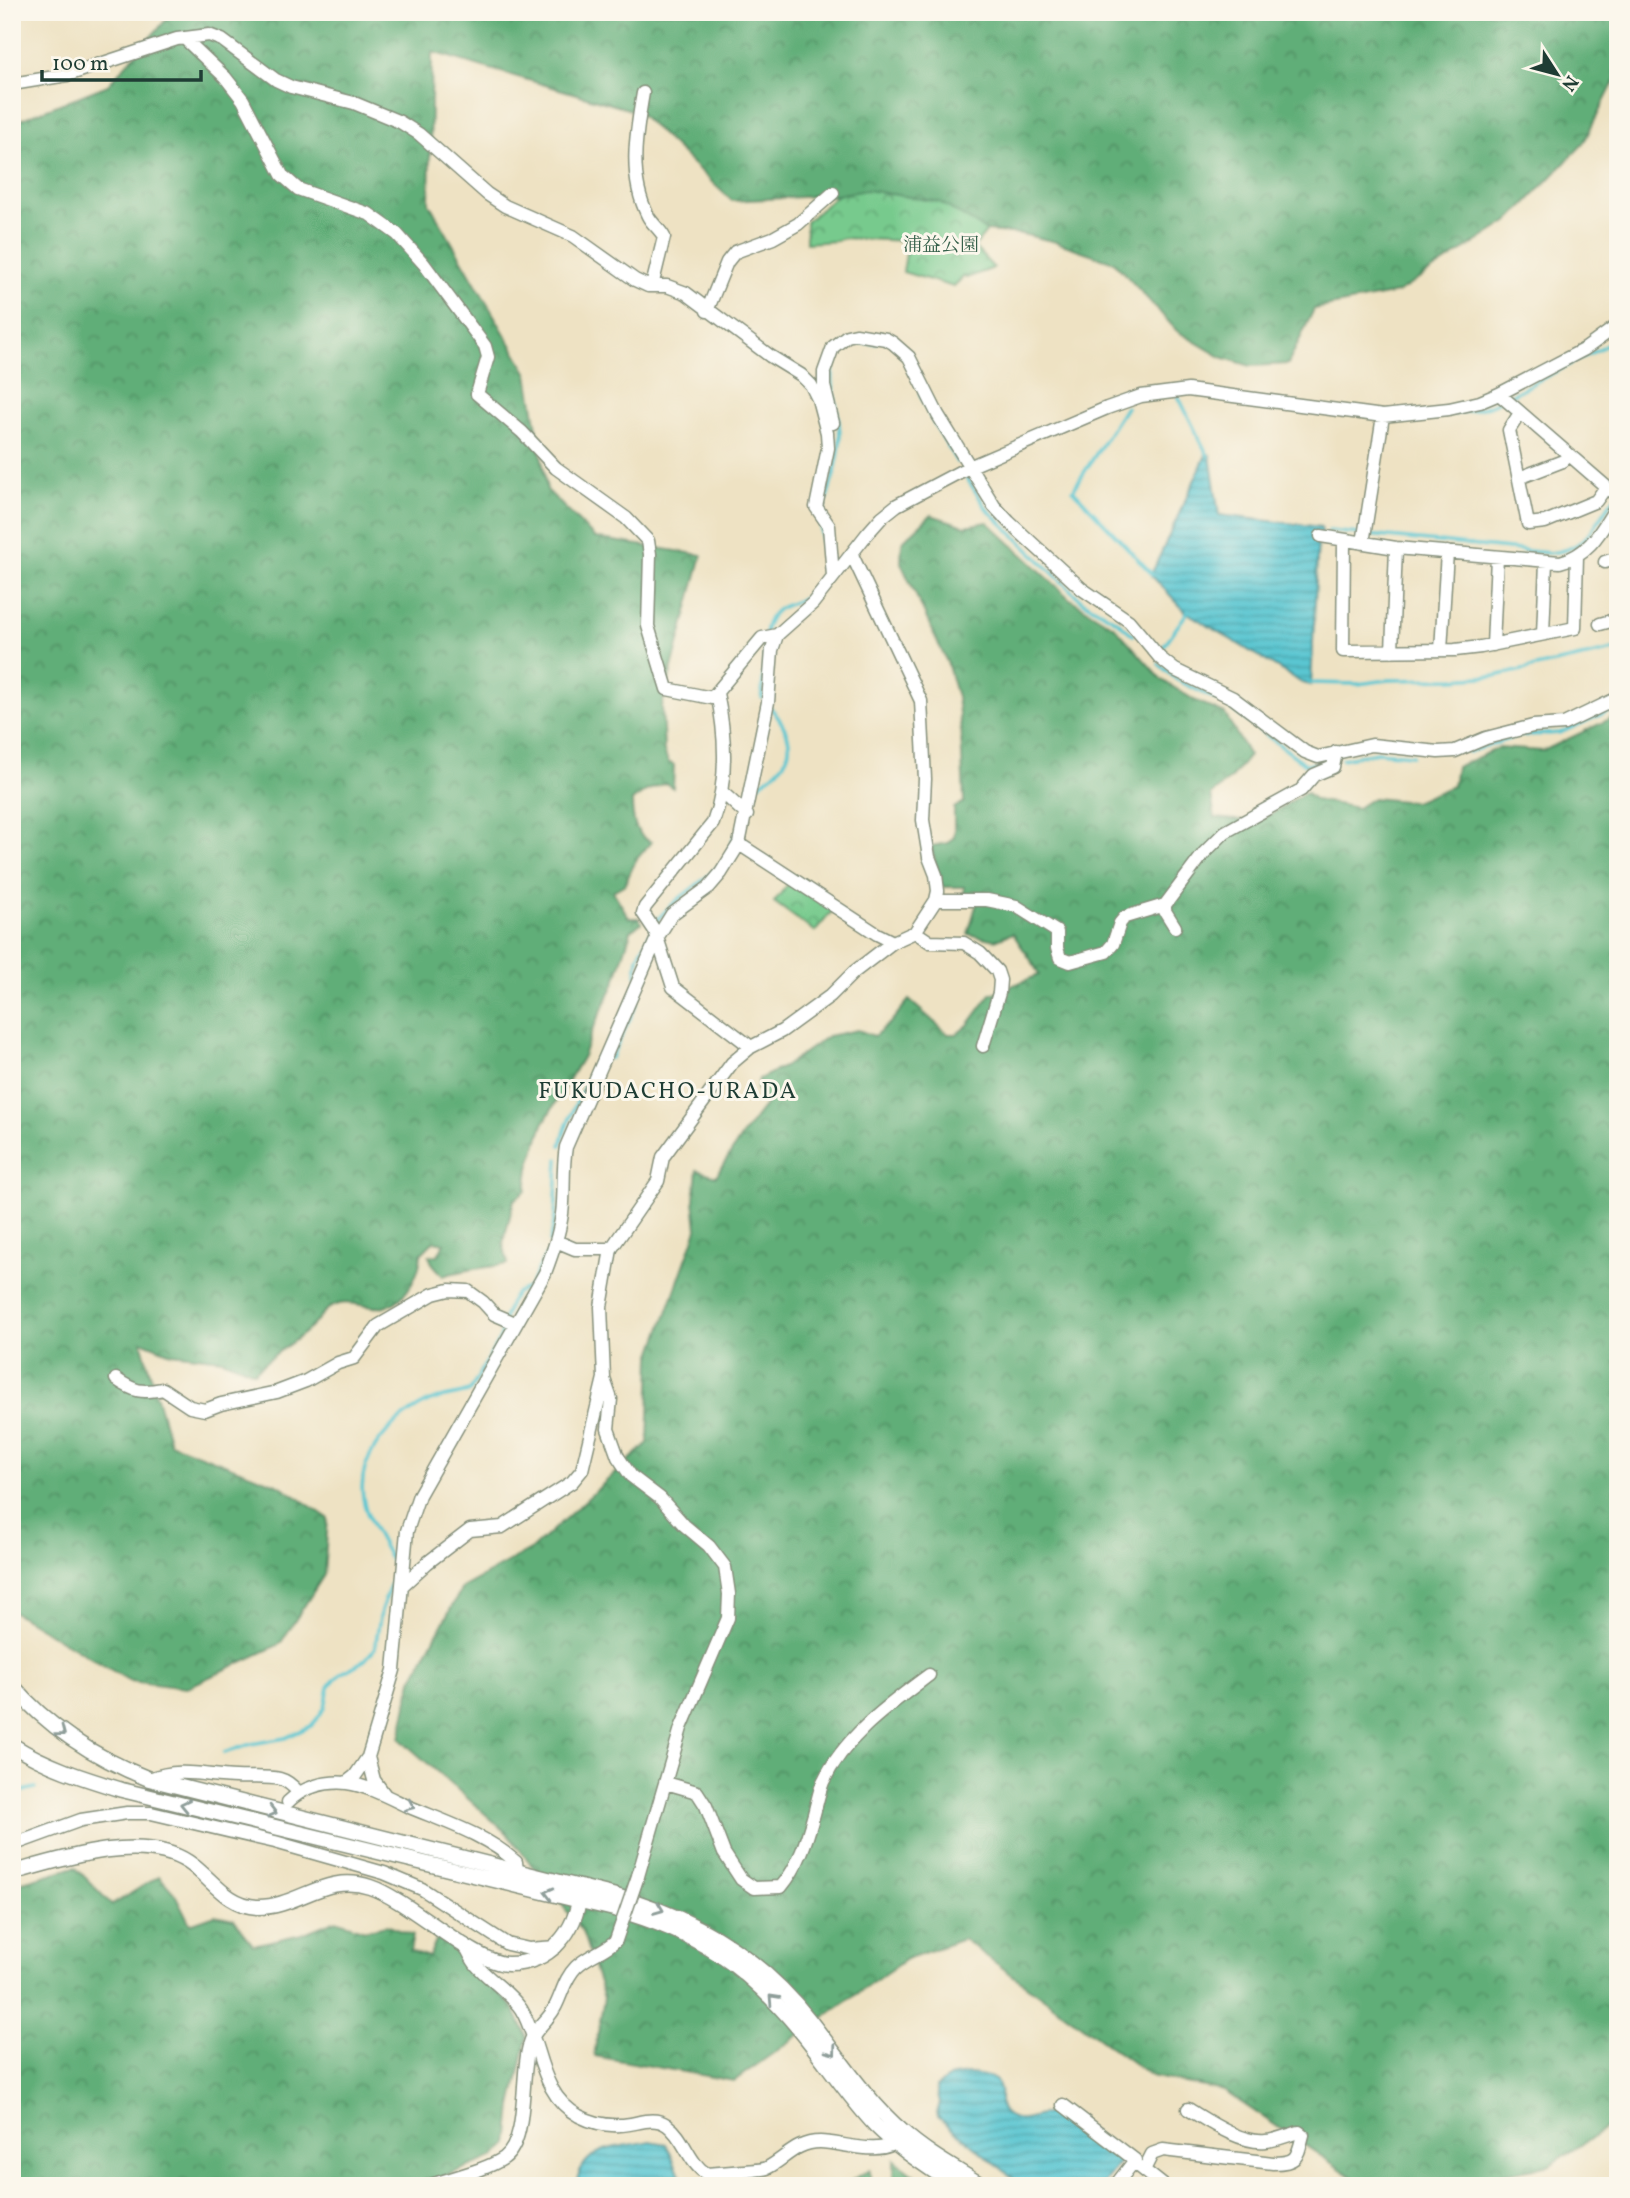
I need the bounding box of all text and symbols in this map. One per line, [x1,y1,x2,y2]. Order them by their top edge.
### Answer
scale bar [42,38,201,82]
north arrow [1522,38,1592,108]
text: 100 m [52,50,109,79]
text: N [1554,70,1584,96]
park label: 浦益公園 [903,233,979,259]
district label: FUKUDACHO-URADA [538,1076,798,1108]
one-way arrow [54,1724,66,1737]
one-way arrow [179,1798,191,1813]
one-way arrow [403,1798,415,1812]
one-way arrow [266,1804,278,1818]
one-way arrow [543,1887,555,1901]
one-way arrow [653,1901,665,1915]
one-way arrow [768,1994,781,2007]
one-way arrow [824,2043,836,2056]

